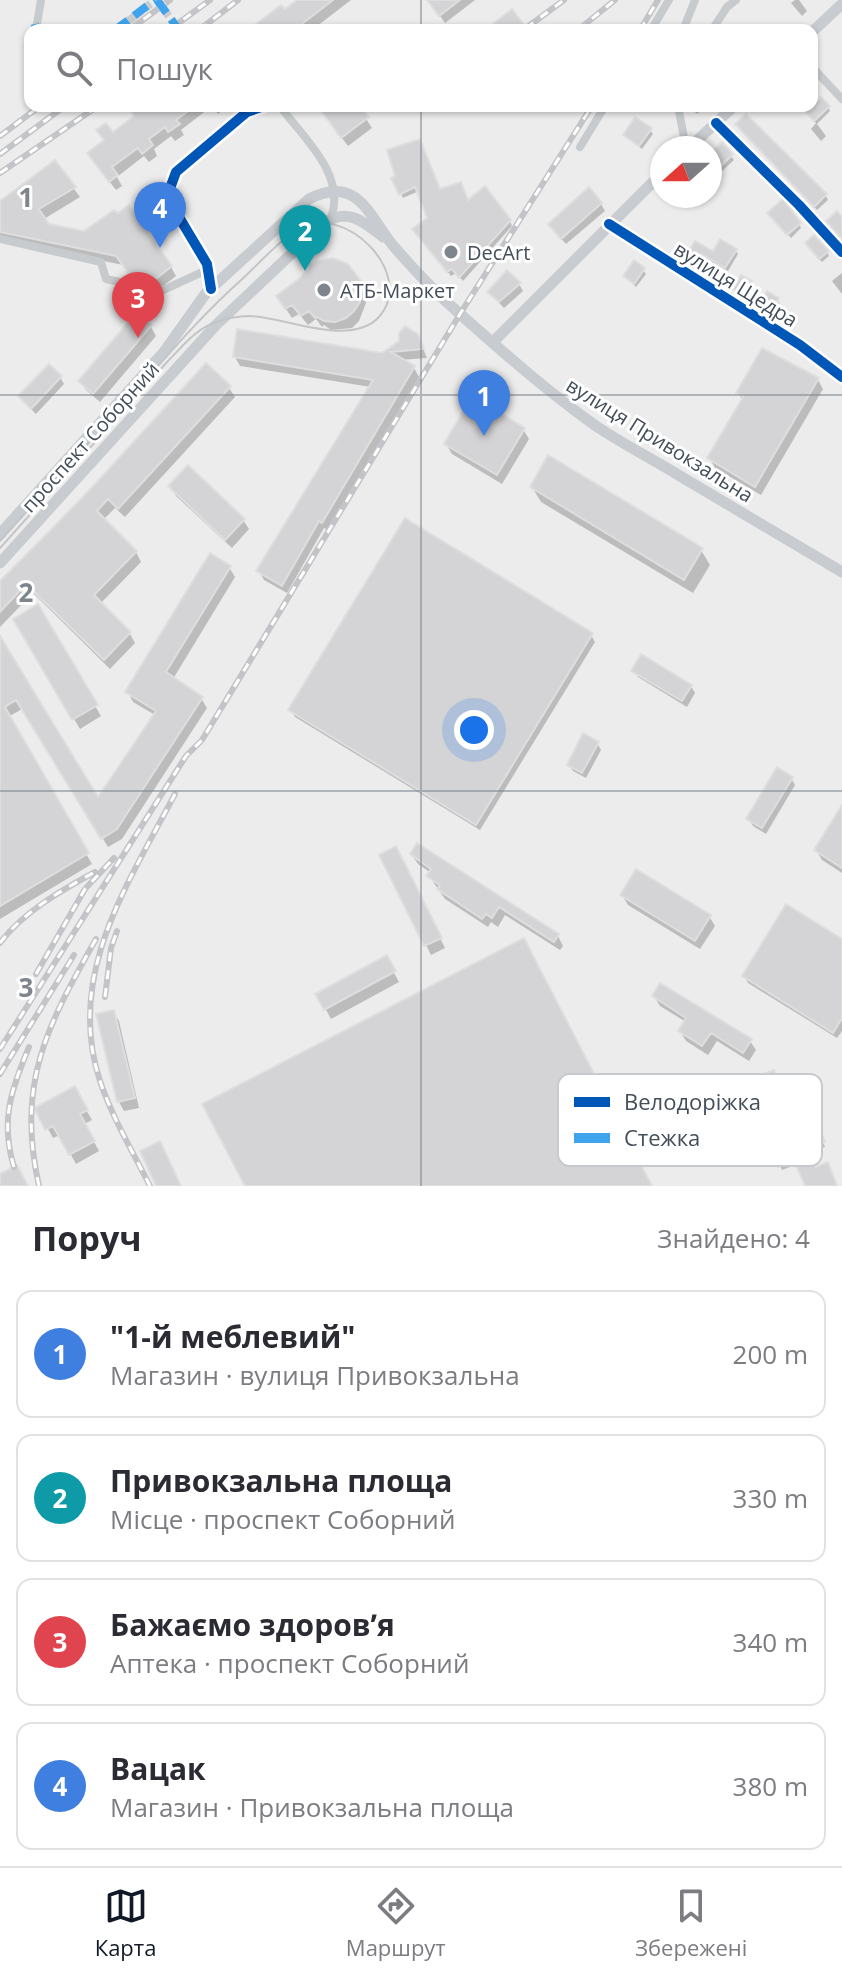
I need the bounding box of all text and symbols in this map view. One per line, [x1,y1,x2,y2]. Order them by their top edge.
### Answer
search box [24,24,818,112]
icon: search [52,46,96,90]
text: Пошук [116,48,213,89]
north arrow [650,136,722,208]
text: 1 [19,179,33,215]
pin: 4 [134,182,186,248]
pin: 2 [279,205,331,271]
street label: вулиця Щедра [669,235,803,333]
place label: DecArt [467,239,530,266]
marker: DecArt [442,243,460,261]
pin: 3 [112,272,164,338]
place label: АТБ-Маркет [340,277,455,304]
marker: АТБ-Маркет [315,281,333,299]
street label: проспект Соборний [15,356,165,518]
pin: 1 [458,370,510,436]
street label: вулиця Привокзальна [561,371,759,509]
text: 2 [19,574,34,610]
your location [454,710,494,750]
text: 3 [19,969,33,1005]
legend [558,1074,822,1166]
text: Велодоріжка [624,1086,761,1116]
text: Стежка [624,1122,700,1152]
text: Поруч [32,1215,142,1261]
text: Знайдено: 4 [657,1220,810,1256]
text: "1-й меблевий" [110,1316,355,1357]
text: 1 [53,1336,67,1372]
text: 200 m [733,1336,808,1372]
text: Магазин · вулиця Привокзальна [110,1357,520,1393]
text: Привокзальна площа [110,1460,452,1501]
text: 2 [53,1480,67,1516]
text: 330 m [733,1480,808,1516]
text: Місце · проспект Соборний [110,1501,455,1537]
text: Бажаємо здоровʼя [110,1604,395,1645]
text: 3 [53,1624,67,1660]
text: 340 m [733,1624,808,1660]
text: Аптека · проспект Соборний [110,1645,469,1681]
text: Вацак [110,1748,206,1789]
text: 4 [53,1768,67,1804]
text: 380 m [733,1768,808,1804]
text: Магазин · Привокзальна площа [110,1789,514,1825]
tab: Карта [95,1884,156,1962]
tab: Маршрут [346,1884,446,1962]
tab: Збережені [635,1884,747,1962]

